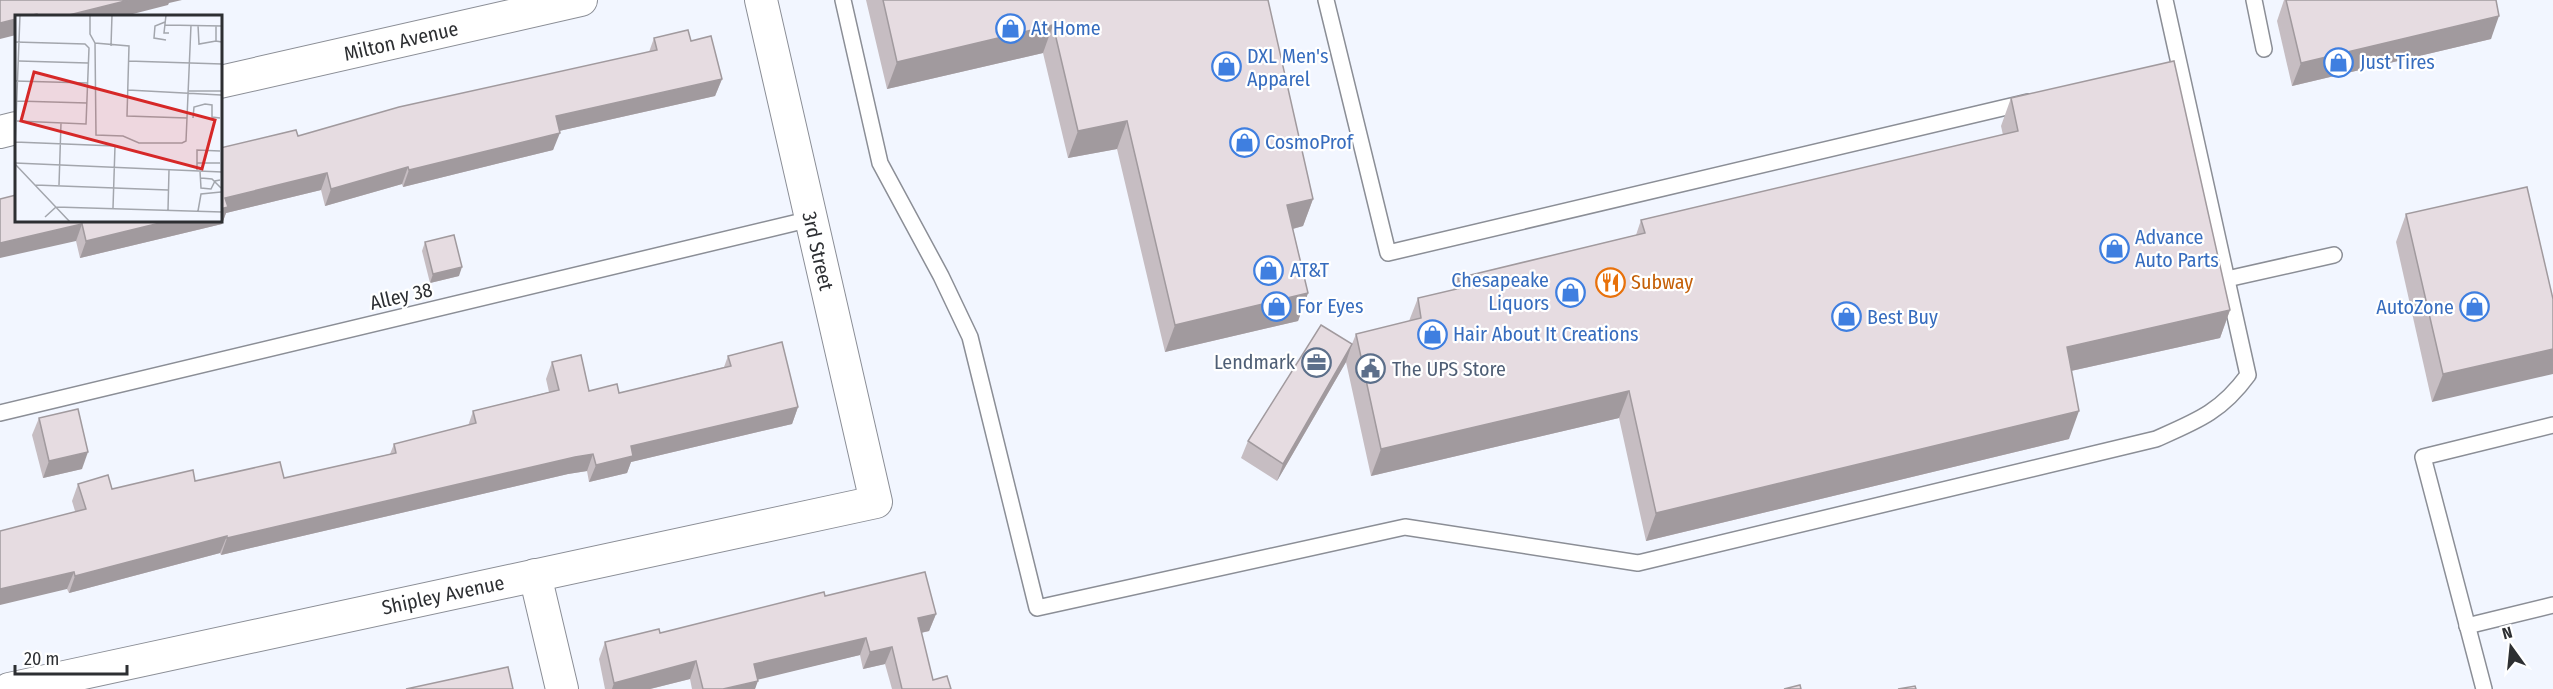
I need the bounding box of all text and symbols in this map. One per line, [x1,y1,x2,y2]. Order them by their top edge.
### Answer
shop icon: At Home [994,12,1026,44]
inset map [15,15,222,222]
street label: Milton Avenue [341,16,461,66]
place label: At Home [1031,16,1101,40]
place label: DXL Men's Apparel [1247,44,1328,91]
shop icon: Just Tires [2323,46,2355,78]
place label: Just Tires [2360,50,2435,74]
shop icon: DXL Men's Apparel [1210,51,1242,83]
shop icon: CosmoProf [1228,126,1260,158]
place label: CosmoProf [1265,130,1355,154]
street label: 3rd Street [797,209,839,293]
place label: Advance Auto Parts [2135,225,2219,272]
shop icon: Advance Auto Parts [2098,232,2130,264]
shop icon: AT&T [1253,254,1285,286]
place label: AT&T [1290,258,1330,282]
restaurant icon: Subway [1594,266,1626,298]
place label: Chesapeake Liquors [1451,268,1549,315]
place label: Subway [1631,270,1693,294]
shop icon: Chesapeake Liquors [1554,276,1586,308]
street label: Alley 38 [367,277,435,315]
shop icon: For Eyes [1260,290,1292,322]
shop icon: AutoZone [2459,291,2491,323]
place label: For Eyes [1297,294,1364,318]
place label: AutoZone [2376,295,2454,319]
shop icon: Best Buy [1830,301,1862,333]
place label: Best Buy [1867,305,1938,329]
shop icon: Hair About It Creations [1416,318,1448,350]
place label: Hair About It Creations [1453,322,1638,346]
office icon: Lendmark [1300,346,1332,378]
place label: Lendmark [1214,350,1296,374]
public building icon: The UPS Store [1355,353,1387,385]
place label: The UPS Store [1392,357,1506,381]
street label: Shipley Avenue [379,570,507,620]
north arrow [2481,617,2541,677]
text: N [2500,623,2514,643]
scale bar [15,638,128,676]
text: 20 m [24,648,59,670]

